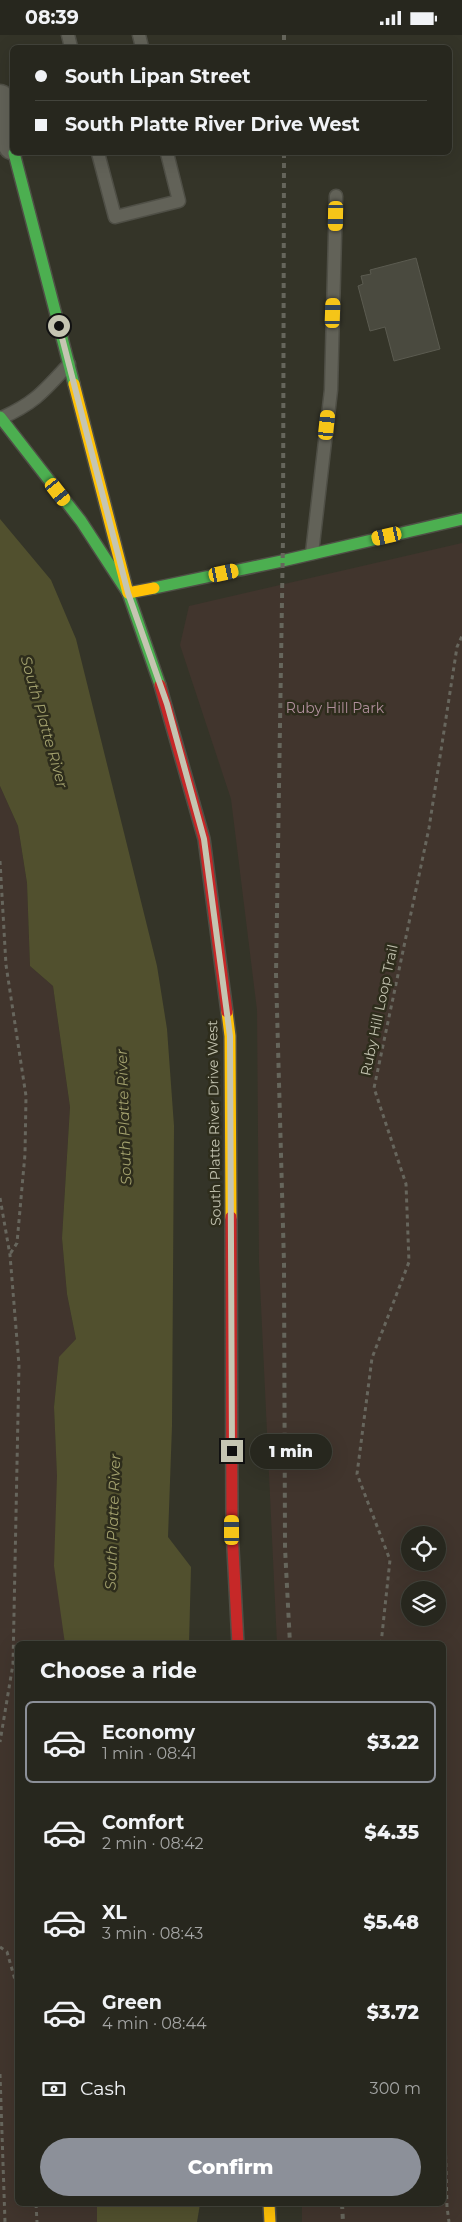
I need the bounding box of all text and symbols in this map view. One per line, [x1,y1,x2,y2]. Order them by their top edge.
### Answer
text: 08:39 [25,6,79,29]
text: South Lipan Street [65,65,250,88]
text: South Platte River Drive West [65,113,360,136]
car [328,201,343,231]
car [324,298,341,328]
route start [48,315,70,337]
car [317,409,336,441]
car [42,476,73,508]
car [370,525,403,547]
car [207,563,240,583]
water label: South Platte River [17,654,73,791]
park label: Ruby Hill Park [286,699,385,717]
street label: Ruby Hill Loop Trail [356,943,402,1077]
street label: South Platte River Drive West [203,1020,225,1226]
water label: South Platte River [112,1048,135,1186]
callout: 1 min [250,1433,332,1469]
route end [221,1440,243,1462]
text: 1 min [269,1442,313,1461]
water label: South Platte River [101,1452,124,1590]
car [224,1515,239,1545]
map controls [401,1526,446,1626]
button: locate [401,1526,446,1571]
button: layers [401,1581,446,1626]
text: Choose a ride [40,1657,197,1684]
icon: car [42,1720,87,1765]
text: Economy [102,1721,195,1744]
text: $3.22 [367,1731,419,1754]
text: 1 min · 08:41 [102,1744,197,1763]
icon: car [42,1810,87,1855]
text: Comfort [102,1811,184,1834]
text: $4.35 [364,1821,419,1844]
text: 2 min · 08:42 [102,1834,204,1853]
icon: car [42,1900,87,1945]
text: XL [102,1901,127,1924]
text: $5.48 [364,1911,419,1934]
text: 3 min · 08:43 [102,1924,203,1943]
icon: car [42,1990,87,2035]
text: Green [102,1991,162,2014]
text: $3.72 [367,2001,419,2024]
text: 4 min · 08:44 [102,2014,207,2033]
icon: cash [40,2075,68,2103]
text: Cash [80,2077,127,2100]
text: 300 m [370,2079,421,2098]
button: Confirm [40,2138,421,2196]

